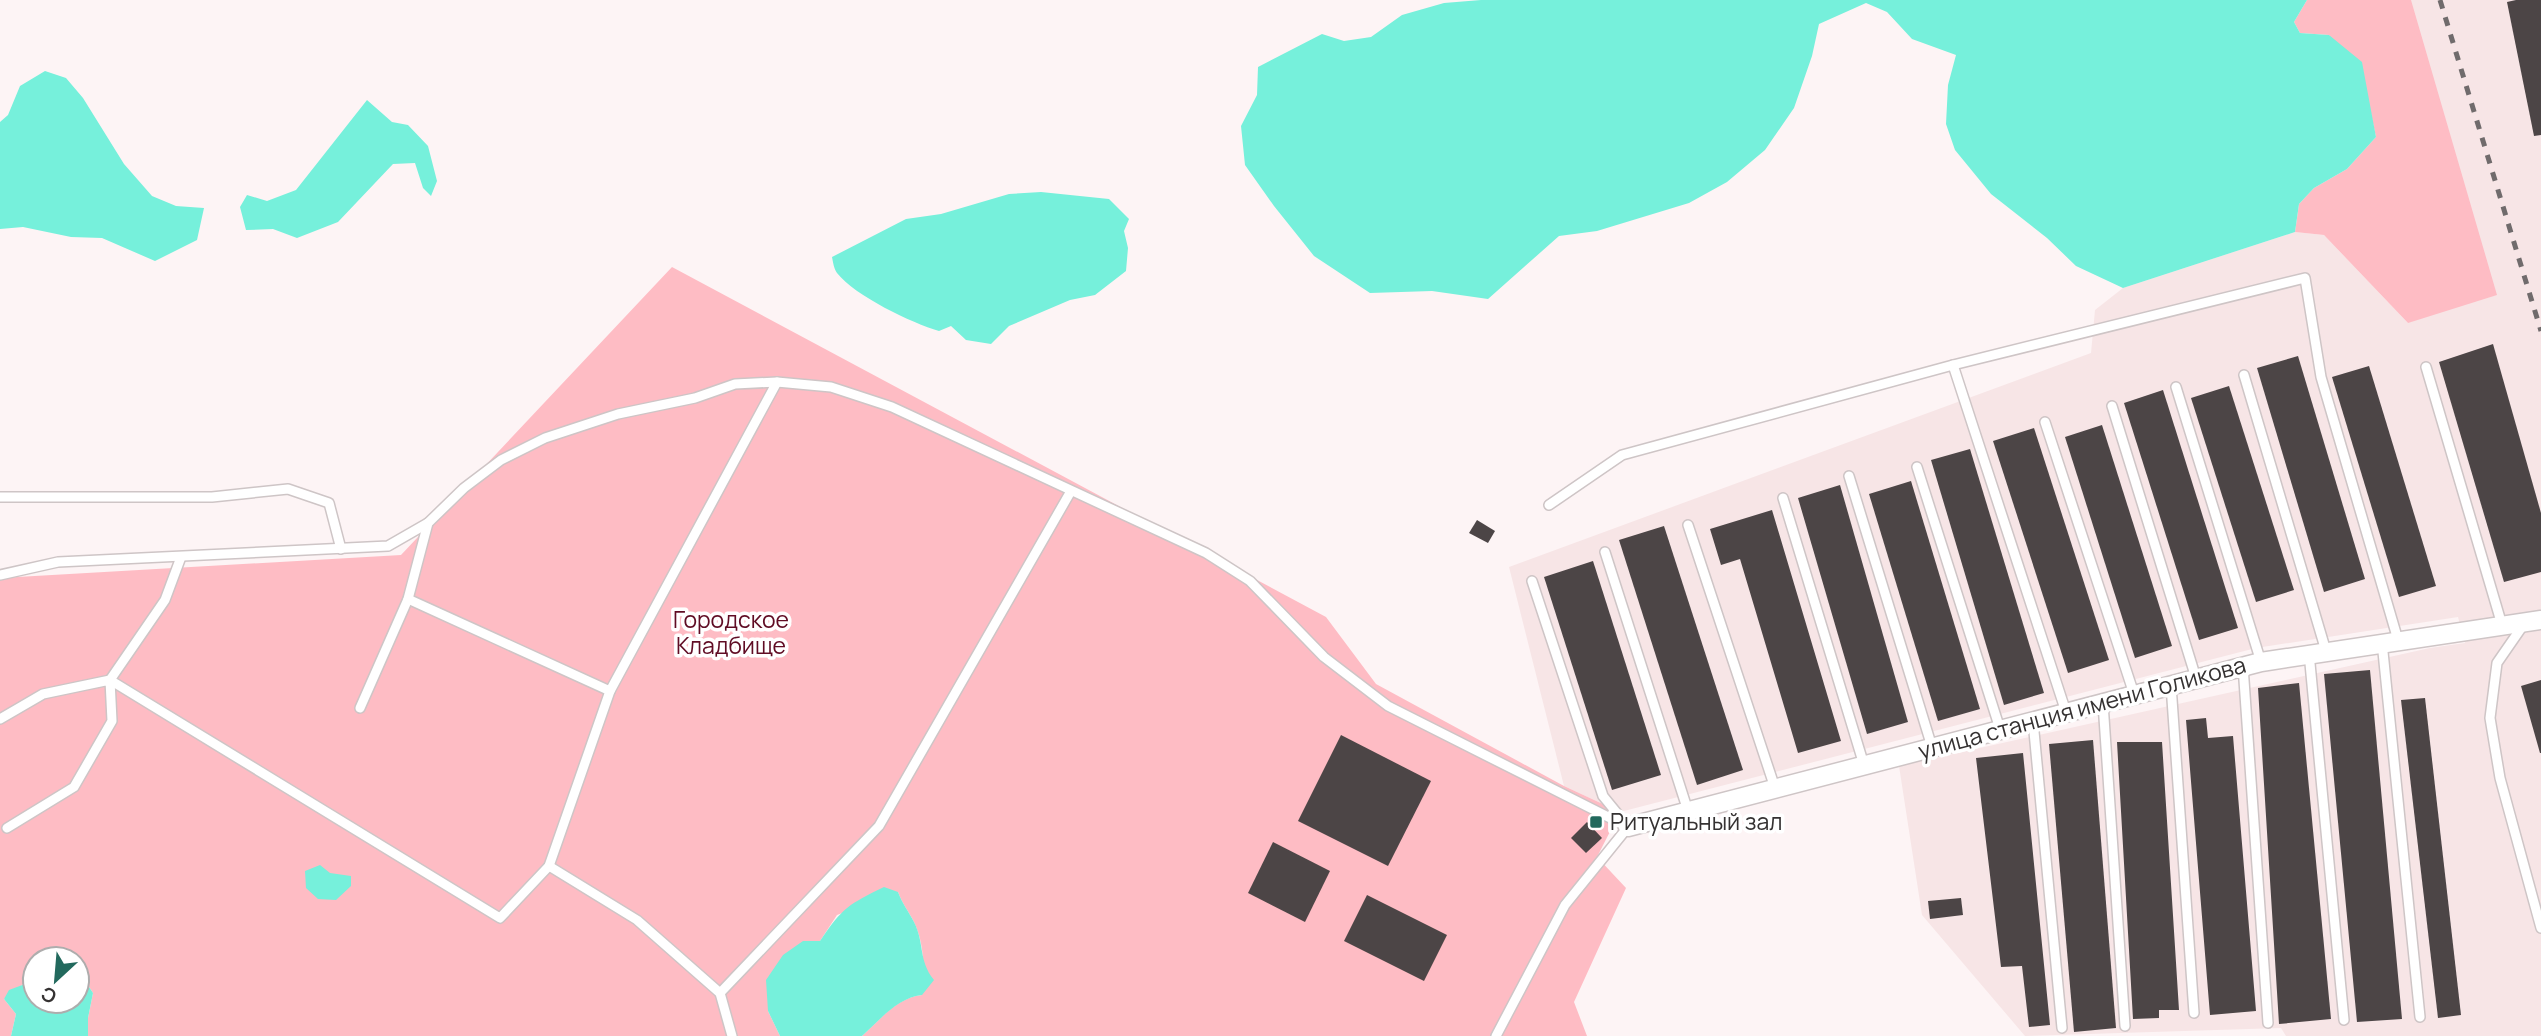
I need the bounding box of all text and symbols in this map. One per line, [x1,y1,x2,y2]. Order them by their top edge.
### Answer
park label: Городское Кладбище [673,603,789,661]
street label: улица станция имени Голикова [1914,648,2249,766]
place label: Ритуальный зал [1610,805,1782,837]
marker: Ритуальный зал [1588,814,1604,830]
north arrow [21,945,91,1015]
text: С [37,981,61,1010]

